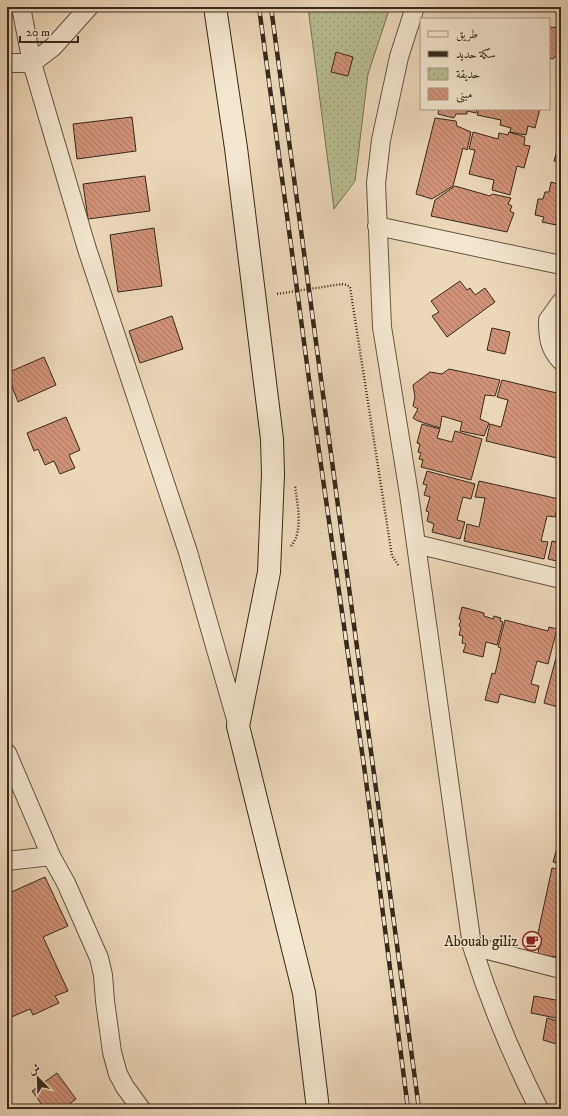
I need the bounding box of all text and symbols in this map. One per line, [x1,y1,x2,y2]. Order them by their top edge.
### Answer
scale bar [20,18,78,44]
legend [420,18,550,110]
text: 20 m [26,25,50,40]
text: طريق [456,27,478,42]
text: سكة حديد [456,47,496,62]
text: حديقة [456,67,480,82]
text: مبنى [456,87,472,103]
cafe icon: Abouab giliz [521,930,543,952]
place label: Abouab giliz [444,932,518,951]
north arrow [18,1058,58,1098]
text: ش [27,1061,42,1078]

